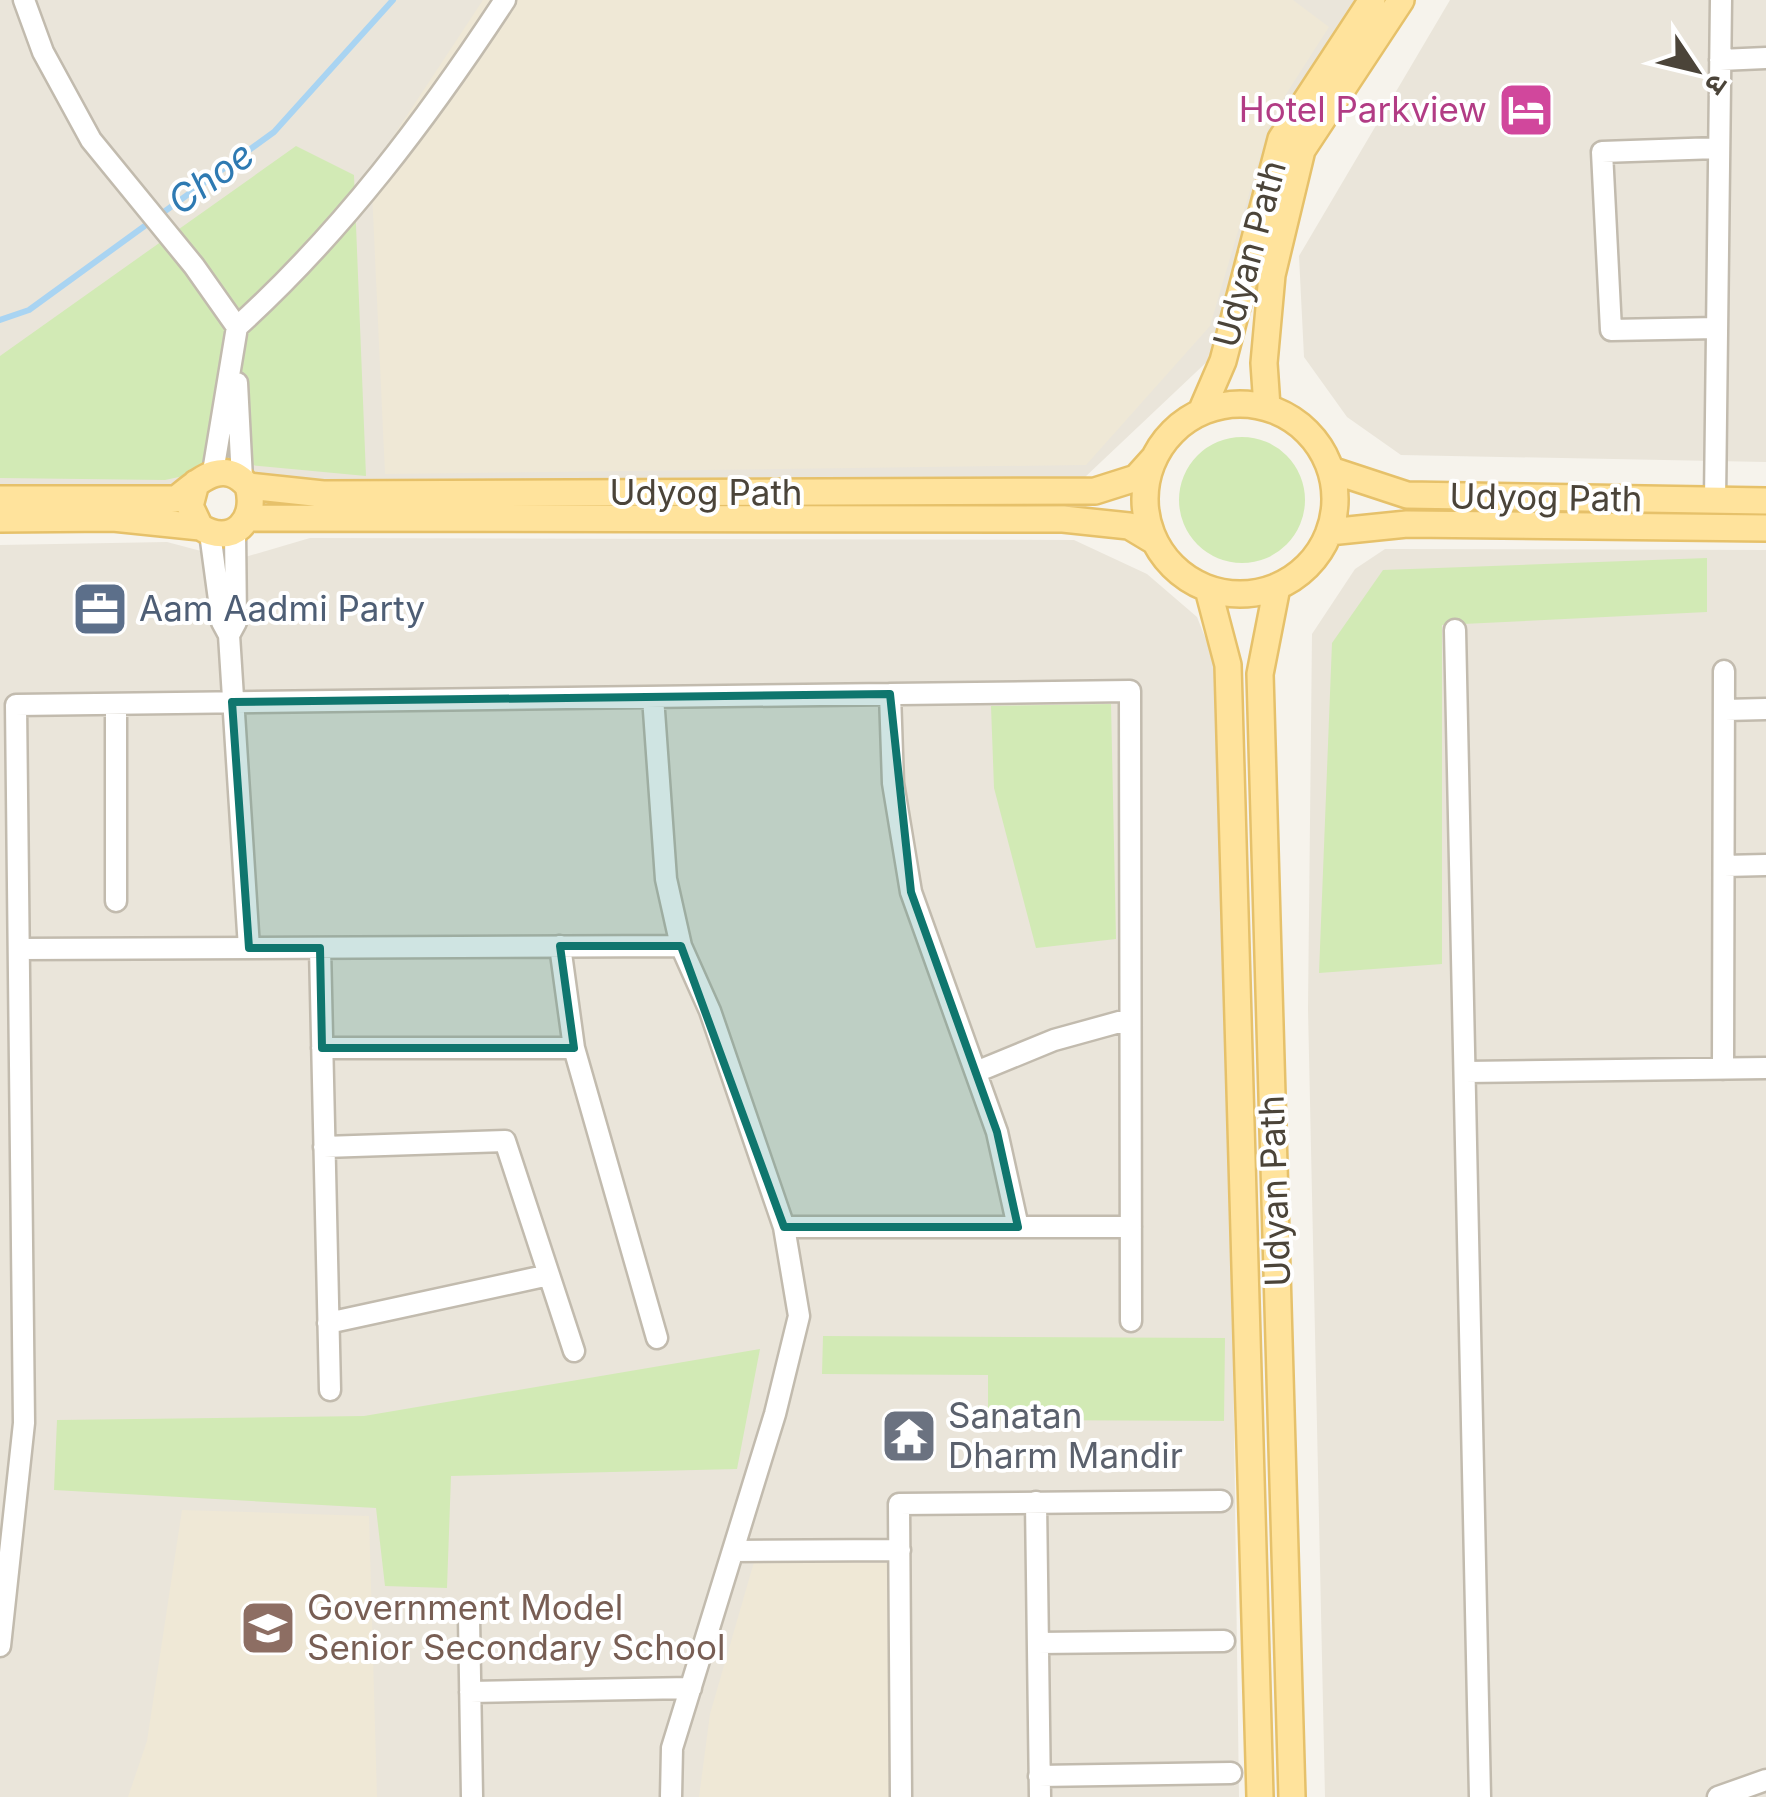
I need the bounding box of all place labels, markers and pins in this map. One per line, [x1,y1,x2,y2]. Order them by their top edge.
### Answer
hotel icon: Hotel Parkview [1496,80,1556,140]
place label: Hotel Parkview [1239,88,1487,130]
office icon: Aam Aadmi Party [70,579,130,639]
place label: Aam Aadmi Party [139,587,425,629]
place label: Sanatan Dharm Mandir [948,1394,1183,1476]
temple icon: Sanatan Dharm Mandir [879,1406,939,1466]
place label: Government Model Senior Secondary School [307,1586,725,1668]
school or university icon: Government Model Senior Secondary School [238,1598,298,1658]

